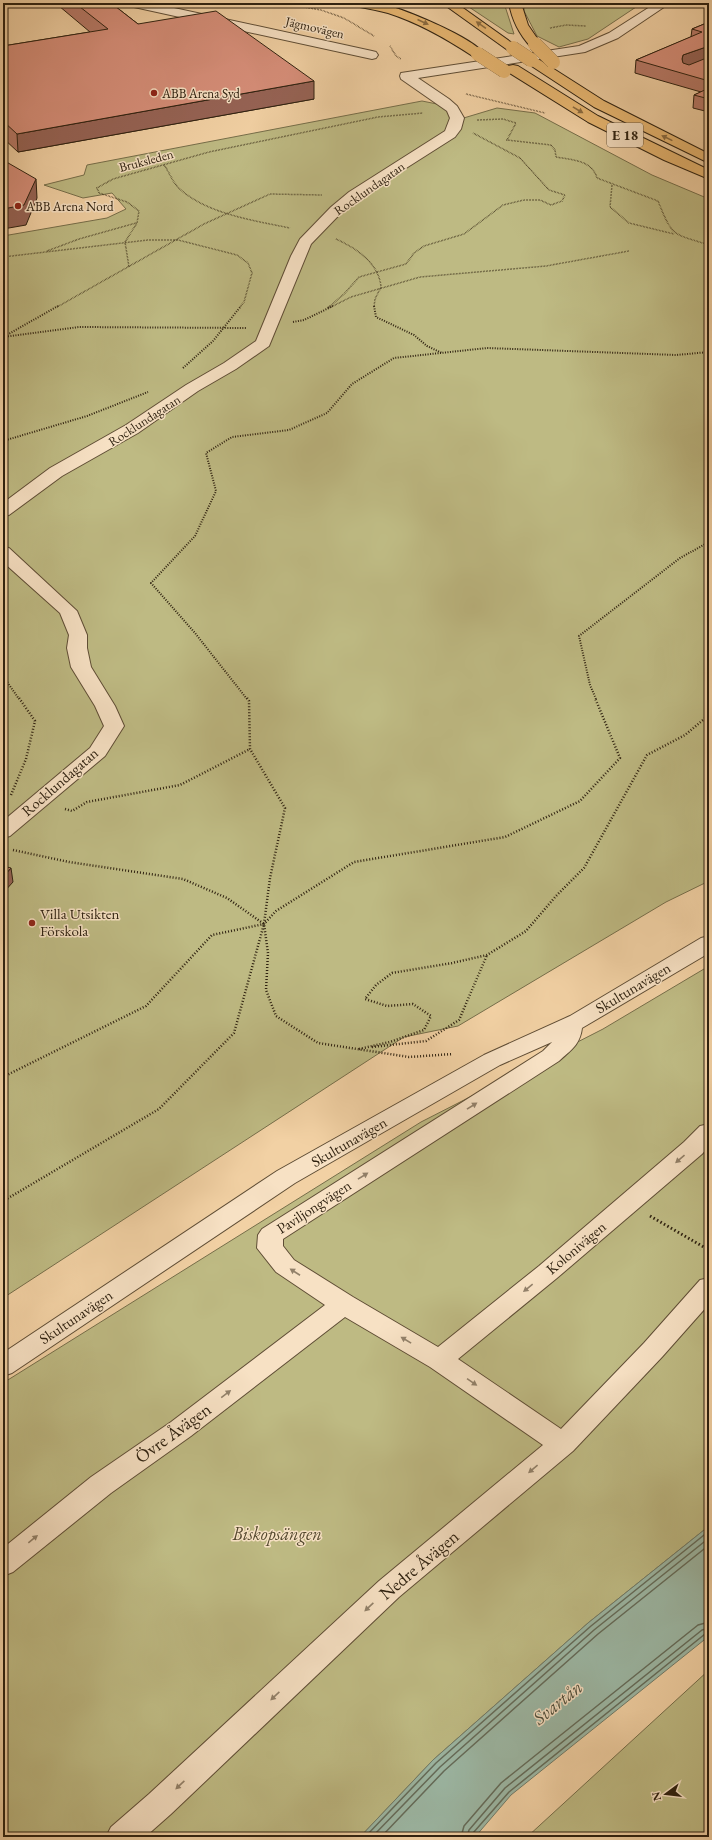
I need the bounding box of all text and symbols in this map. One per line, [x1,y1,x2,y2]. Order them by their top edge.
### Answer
street label: Jägmovägen [283,12,346,43]
one-way arrow [418,19,429,25]
one-way arrow [475,21,486,30]
place label: ABB Arena Syd [161,85,240,102]
marker: ABB Arena Syd [149,88,159,98]
one-way arrow [572,106,584,113]
road number: E 18 [607,123,643,147]
one-way arrow [661,135,673,141]
street label: Bruksleden [117,145,175,176]
street label: Rocklundagatan [331,158,408,219]
place label: ABB Arena Nord [25,198,114,215]
marker: ABB Arena Nord [13,201,23,211]
street label: Rocklundagatan [105,391,184,450]
street label: Rocklundagatan [17,743,102,820]
place label: Villa Utsikten Förskola [40,904,120,940]
marker: Villa Utsikten Förskola [27,918,37,928]
street label: Skultunavägen [592,958,674,1017]
one-way arrow [467,1102,478,1110]
street label: Skultunavägen [307,1112,390,1171]
one-way arrow [675,1154,686,1163]
one-way arrow [358,1172,368,1180]
street label: Paviljongvägen [273,1175,355,1238]
street label: Kolonivägen [542,1217,610,1278]
one-way arrow [290,1268,300,1276]
one-way arrow [523,1284,534,1293]
street label: Skultunavägen [35,1285,116,1348]
one-way arrow [400,1337,412,1344]
one-way arrow [466,1378,477,1386]
one-way arrow [221,1390,232,1398]
street label: Övre Åvägen [130,1397,216,1468]
one-way arrow [527,1465,538,1474]
park label: Biskopsängen [231,1522,322,1546]
street label: Nedre Åvägen [374,1524,464,1605]
one-way arrow [27,1535,38,1544]
one-way arrow [364,1603,374,1612]
water label: Svartån [526,1675,587,1731]
one-way arrow [269,1692,280,1701]
north arrow [646,1774,686,1814]
one-way arrow [175,1781,185,1790]
text: N [648,1790,664,1803]

